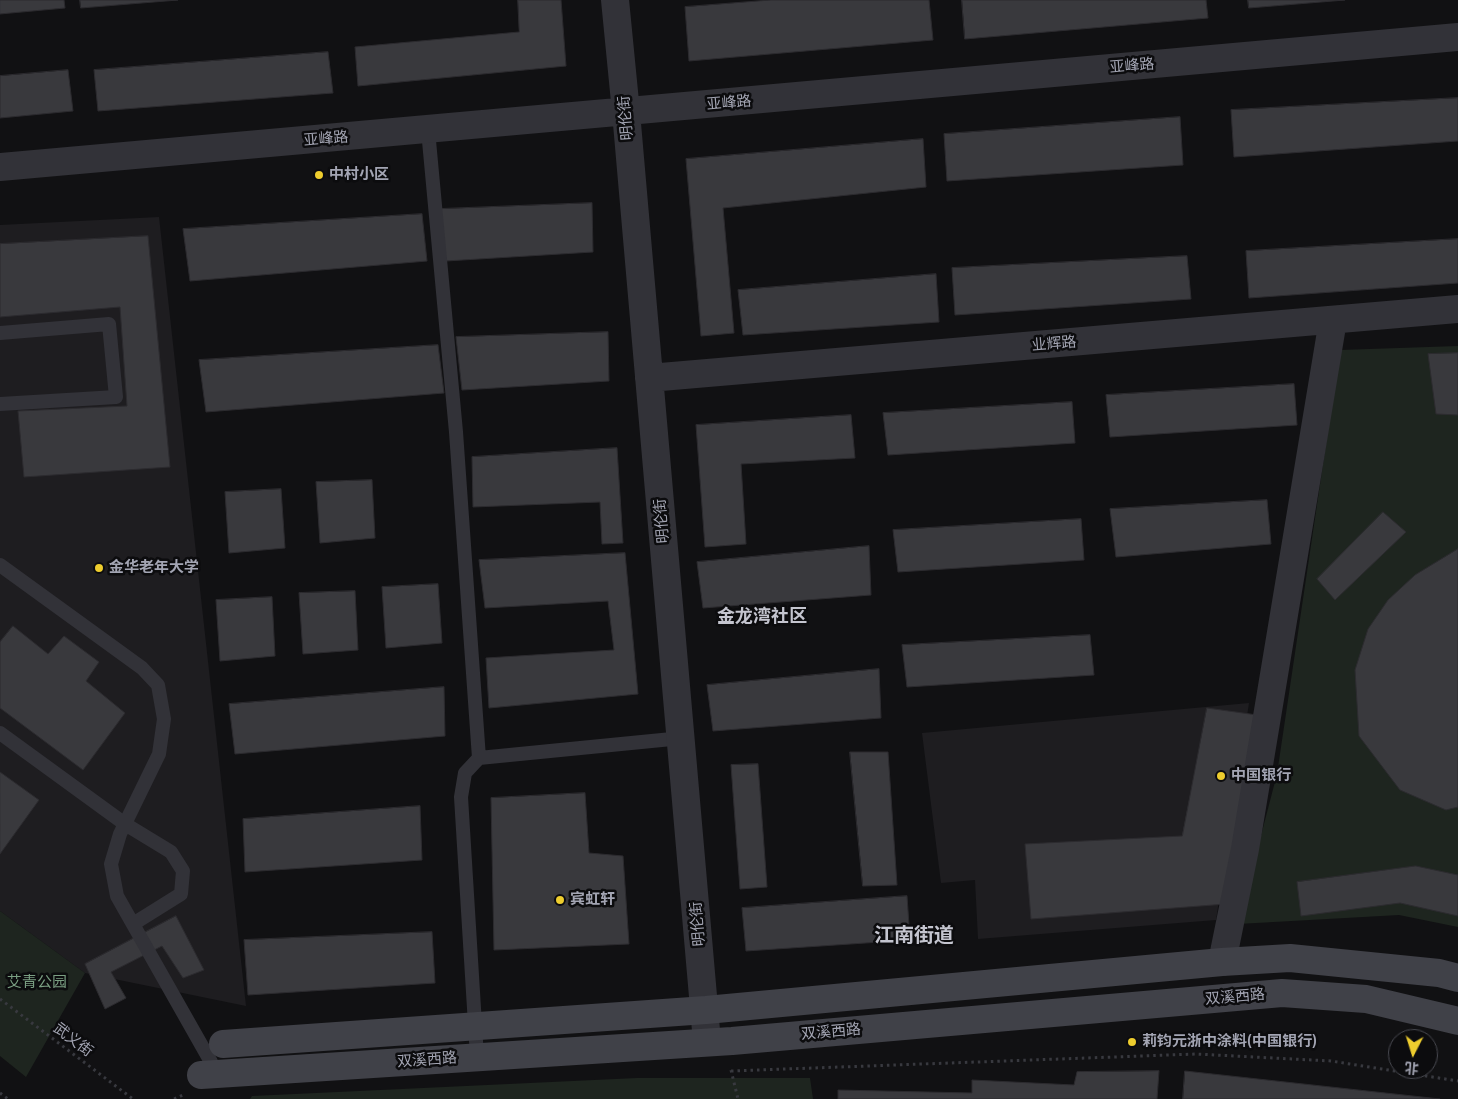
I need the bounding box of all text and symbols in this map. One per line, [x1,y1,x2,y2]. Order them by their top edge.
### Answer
street label: 亚峰路 [1109,55,1155,77]
street label: 亚峰路 [706,92,752,114]
street label: 明伦街 [615,95,637,141]
street label: 亚峰路 [303,128,349,150]
place label: 中村小区 [329,166,389,184]
marker: 中村小区 [313,169,325,181]
street label: 业辉路 [1031,333,1077,355]
street label: 明伦街 [651,498,673,544]
place label: 金华老年大学 [109,559,199,577]
marker: 金华老年大学 [93,562,105,574]
district label: 金龙湾社区 [717,606,807,628]
place label: 中国银行 [1231,767,1291,785]
marker: 中国银行 [1215,770,1227,782]
place label: 宾虹轩 [570,891,615,909]
marker: 宾虹轩 [554,894,566,906]
street label: 明伦街 [687,901,709,947]
district label: 江南街道 [874,924,954,948]
park label: 艾青公园 [7,974,67,992]
street label: 双溪西路 [1204,985,1266,1009]
street label: 武义街 [50,1019,96,1061]
street label: 双溪西路 [800,1020,862,1044]
north arrow [1388,1029,1438,1079]
place label: 莉钧元浙中涂料(中国银行) [1142,1033,1317,1051]
marker: 莉钧元浙中涂料(中国银行) [1126,1036,1138,1048]
street label: 双溪西路 [396,1049,458,1071]
text: 北 [1404,1058,1420,1078]

